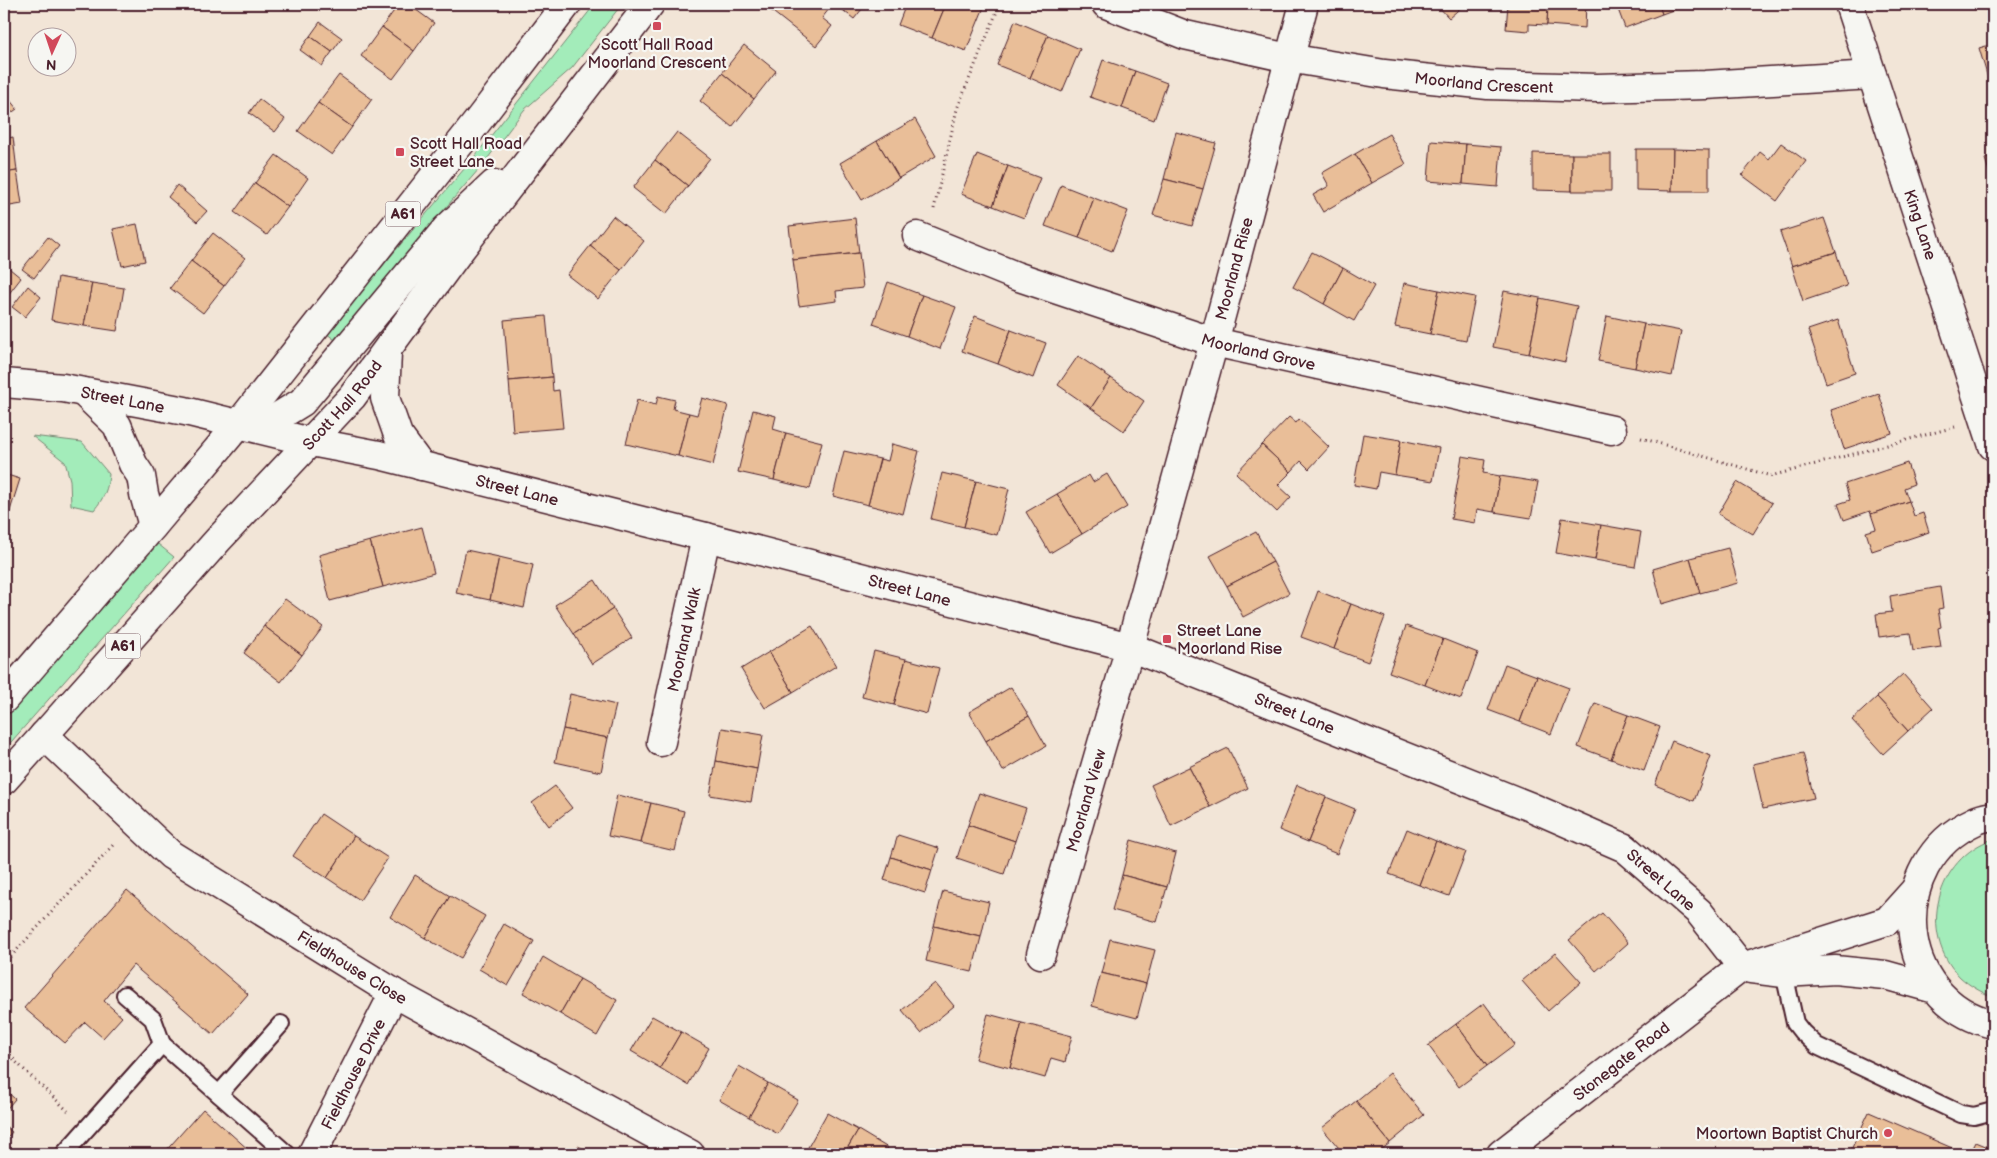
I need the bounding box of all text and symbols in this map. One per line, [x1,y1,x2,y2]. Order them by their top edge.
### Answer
marker: Scott Hall Road Moorland Crescent [651,20,663,32]
north arrow [28,28,78,78]
place label: Scott Hall Road Moorland Crescent [588,36,727,73]
text: N [46,56,57,73]
street label: Moorland Crescent [1413,69,1554,98]
place label: Scott Hall Road Street Lane [410,135,522,172]
marker: Scott Hall Road Street Lane [394,146,406,158]
street label: King Lane [1899,187,1940,263]
road number: A61 [386,202,420,226]
street label: Moorland Rise [1212,215,1258,322]
street label: Moorland Grove [1199,330,1317,375]
street label: Scott Hall Road [299,357,387,455]
street label: Street Lane [79,384,166,418]
street label: Street Lane [474,472,561,511]
street label: Street Lane [866,571,953,611]
street label: Moorland Walk [664,586,706,694]
place label: Street Lane Moorland Rise [1177,622,1283,659]
marker: Street Lane Moorland Rise [1161,633,1173,645]
road number: A61 [106,634,140,658]
street label: Street Lane [1251,690,1338,739]
street label: Moorland View [1063,747,1111,854]
street label: Street Lane [1622,846,1699,916]
street label: Fieldhouse Close [293,927,410,1009]
street label: Fieldhouse Drive [318,1016,390,1133]
street label: Stonegate Road [1570,1019,1674,1105]
place label: Moortown Baptist Church [1696,1125,1878,1144]
marker: Moortown Baptist Church [1882,1127,1894,1139]

